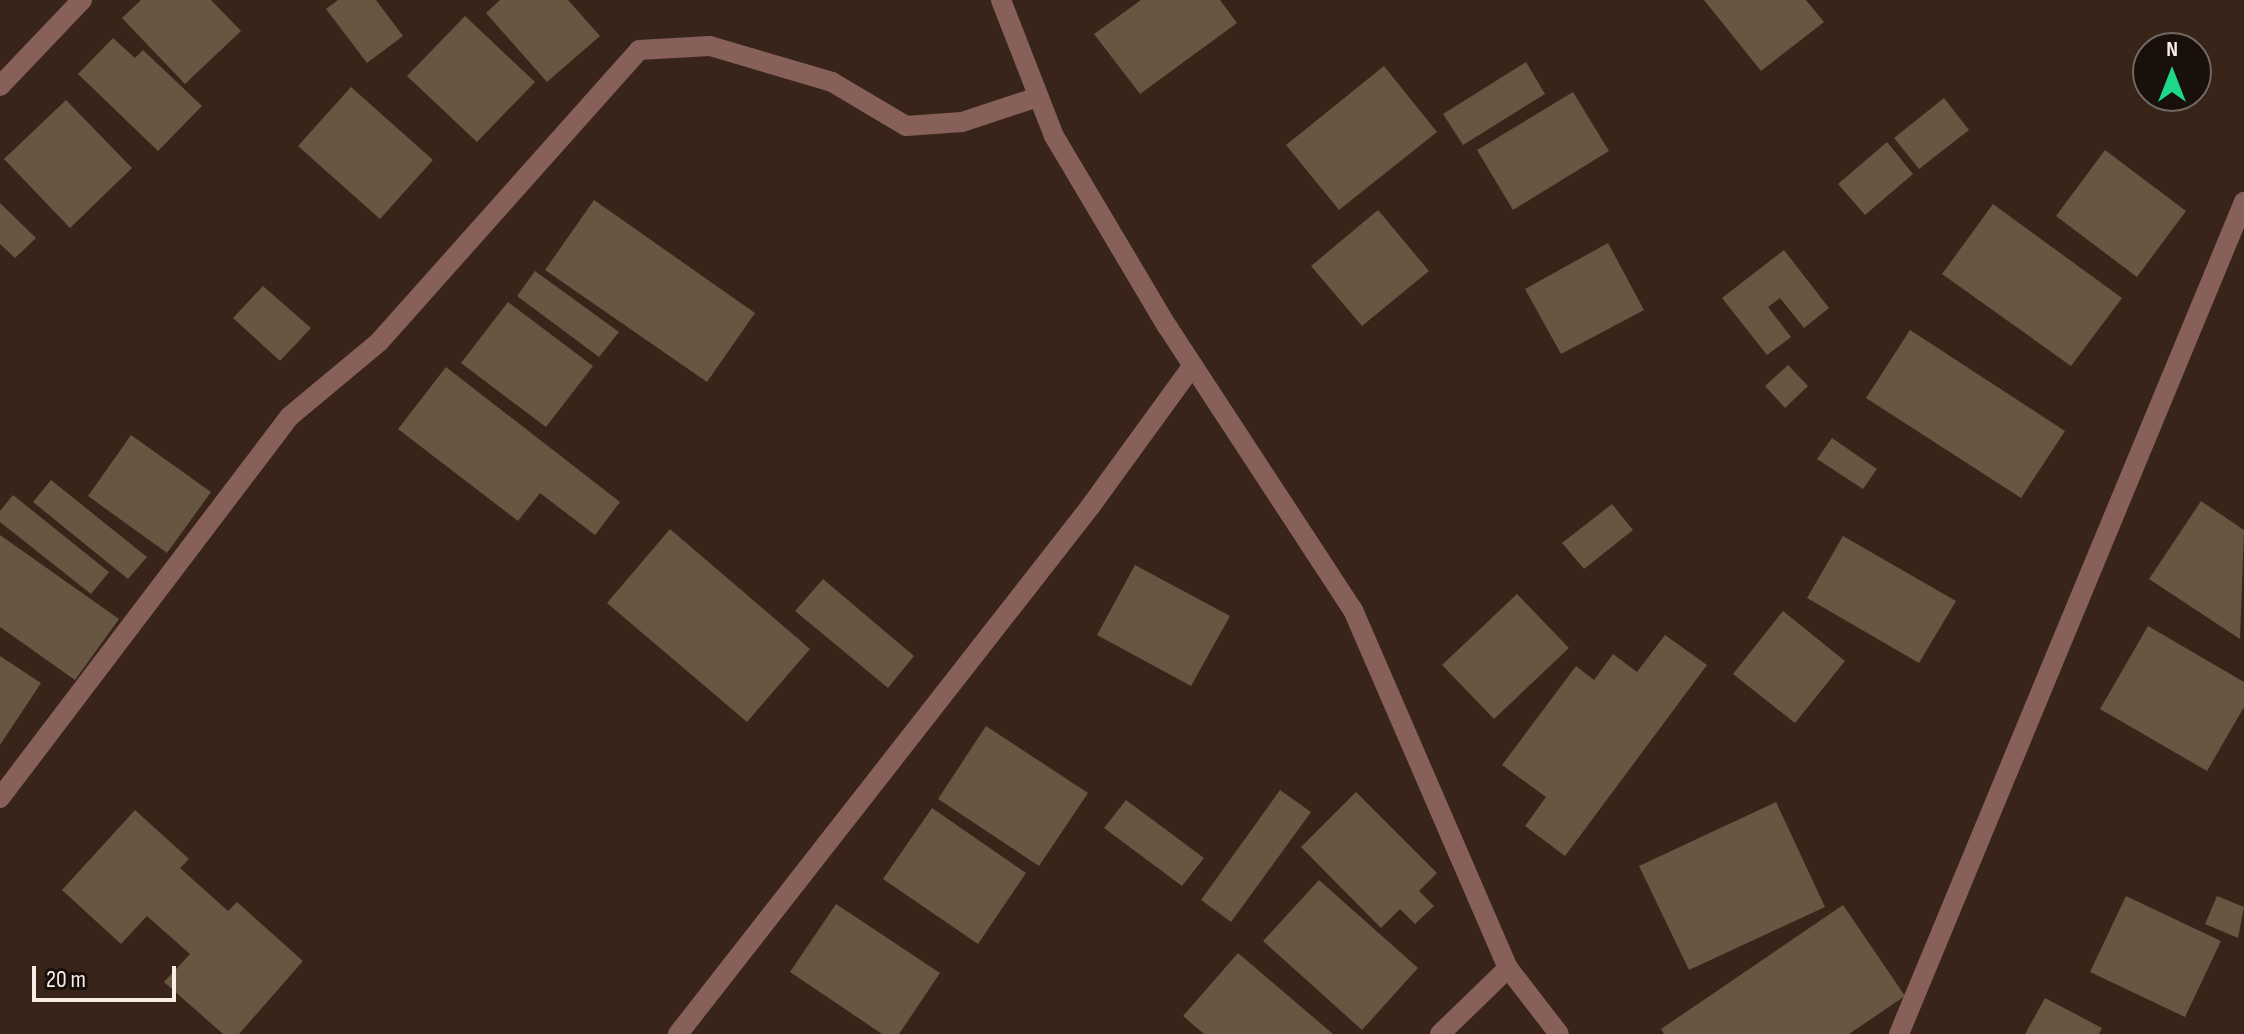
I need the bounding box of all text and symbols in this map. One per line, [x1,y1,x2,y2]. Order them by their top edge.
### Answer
north arrow [2132,32,2212,112]
text: N [2166,36,2178,63]
scale bar [36,950,180,1000]
text: 20 m [46,965,86,994]

